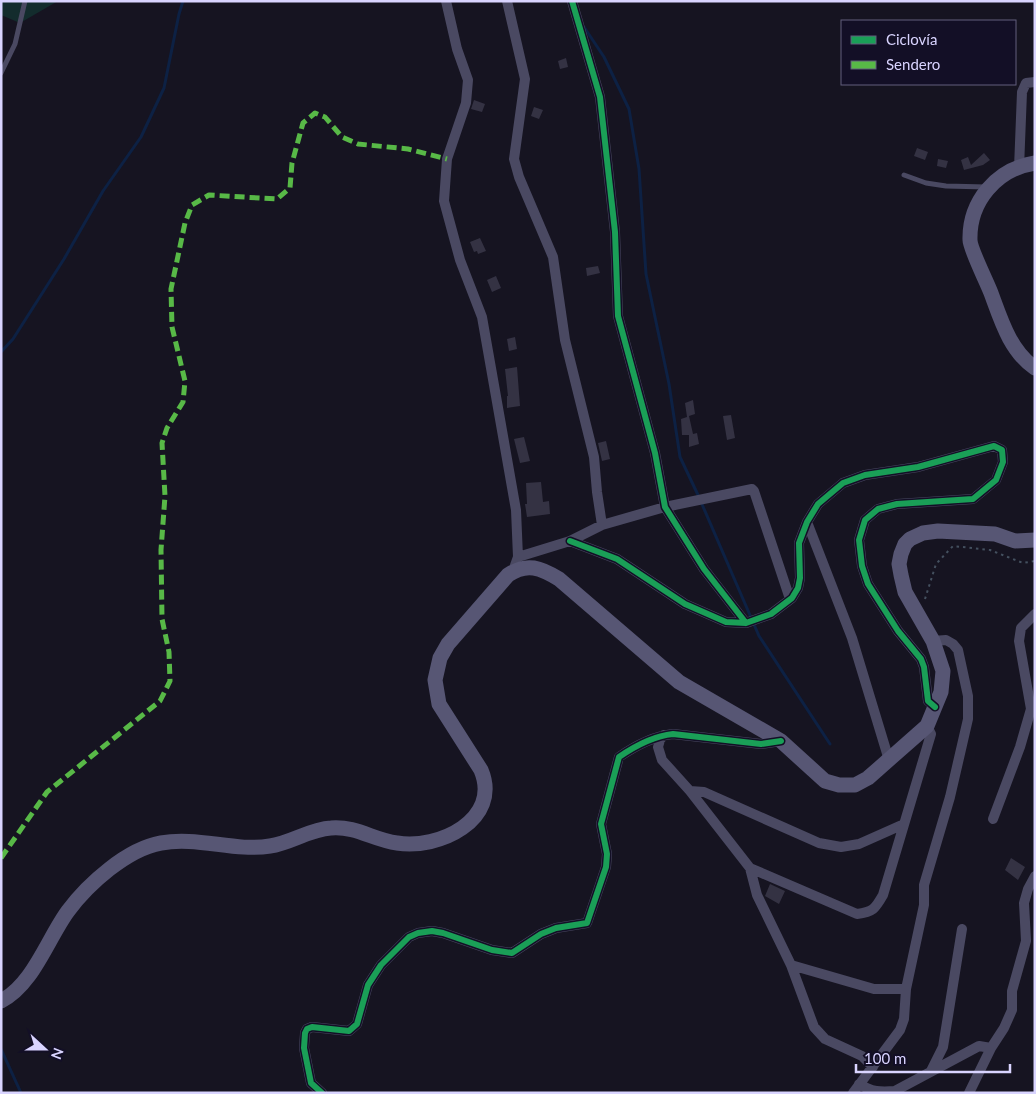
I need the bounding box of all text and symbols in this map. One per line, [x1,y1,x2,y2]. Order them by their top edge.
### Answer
legend [841,20,1016,85]
text: Ciclovía [886,30,937,48]
text: Sendero [886,55,940,73]
north arrow [20,1024,70,1074]
scale bar [856,1042,1010,1074]
text: N [48,1046,67,1062]
text: 100 m [864,1049,906,1067]

